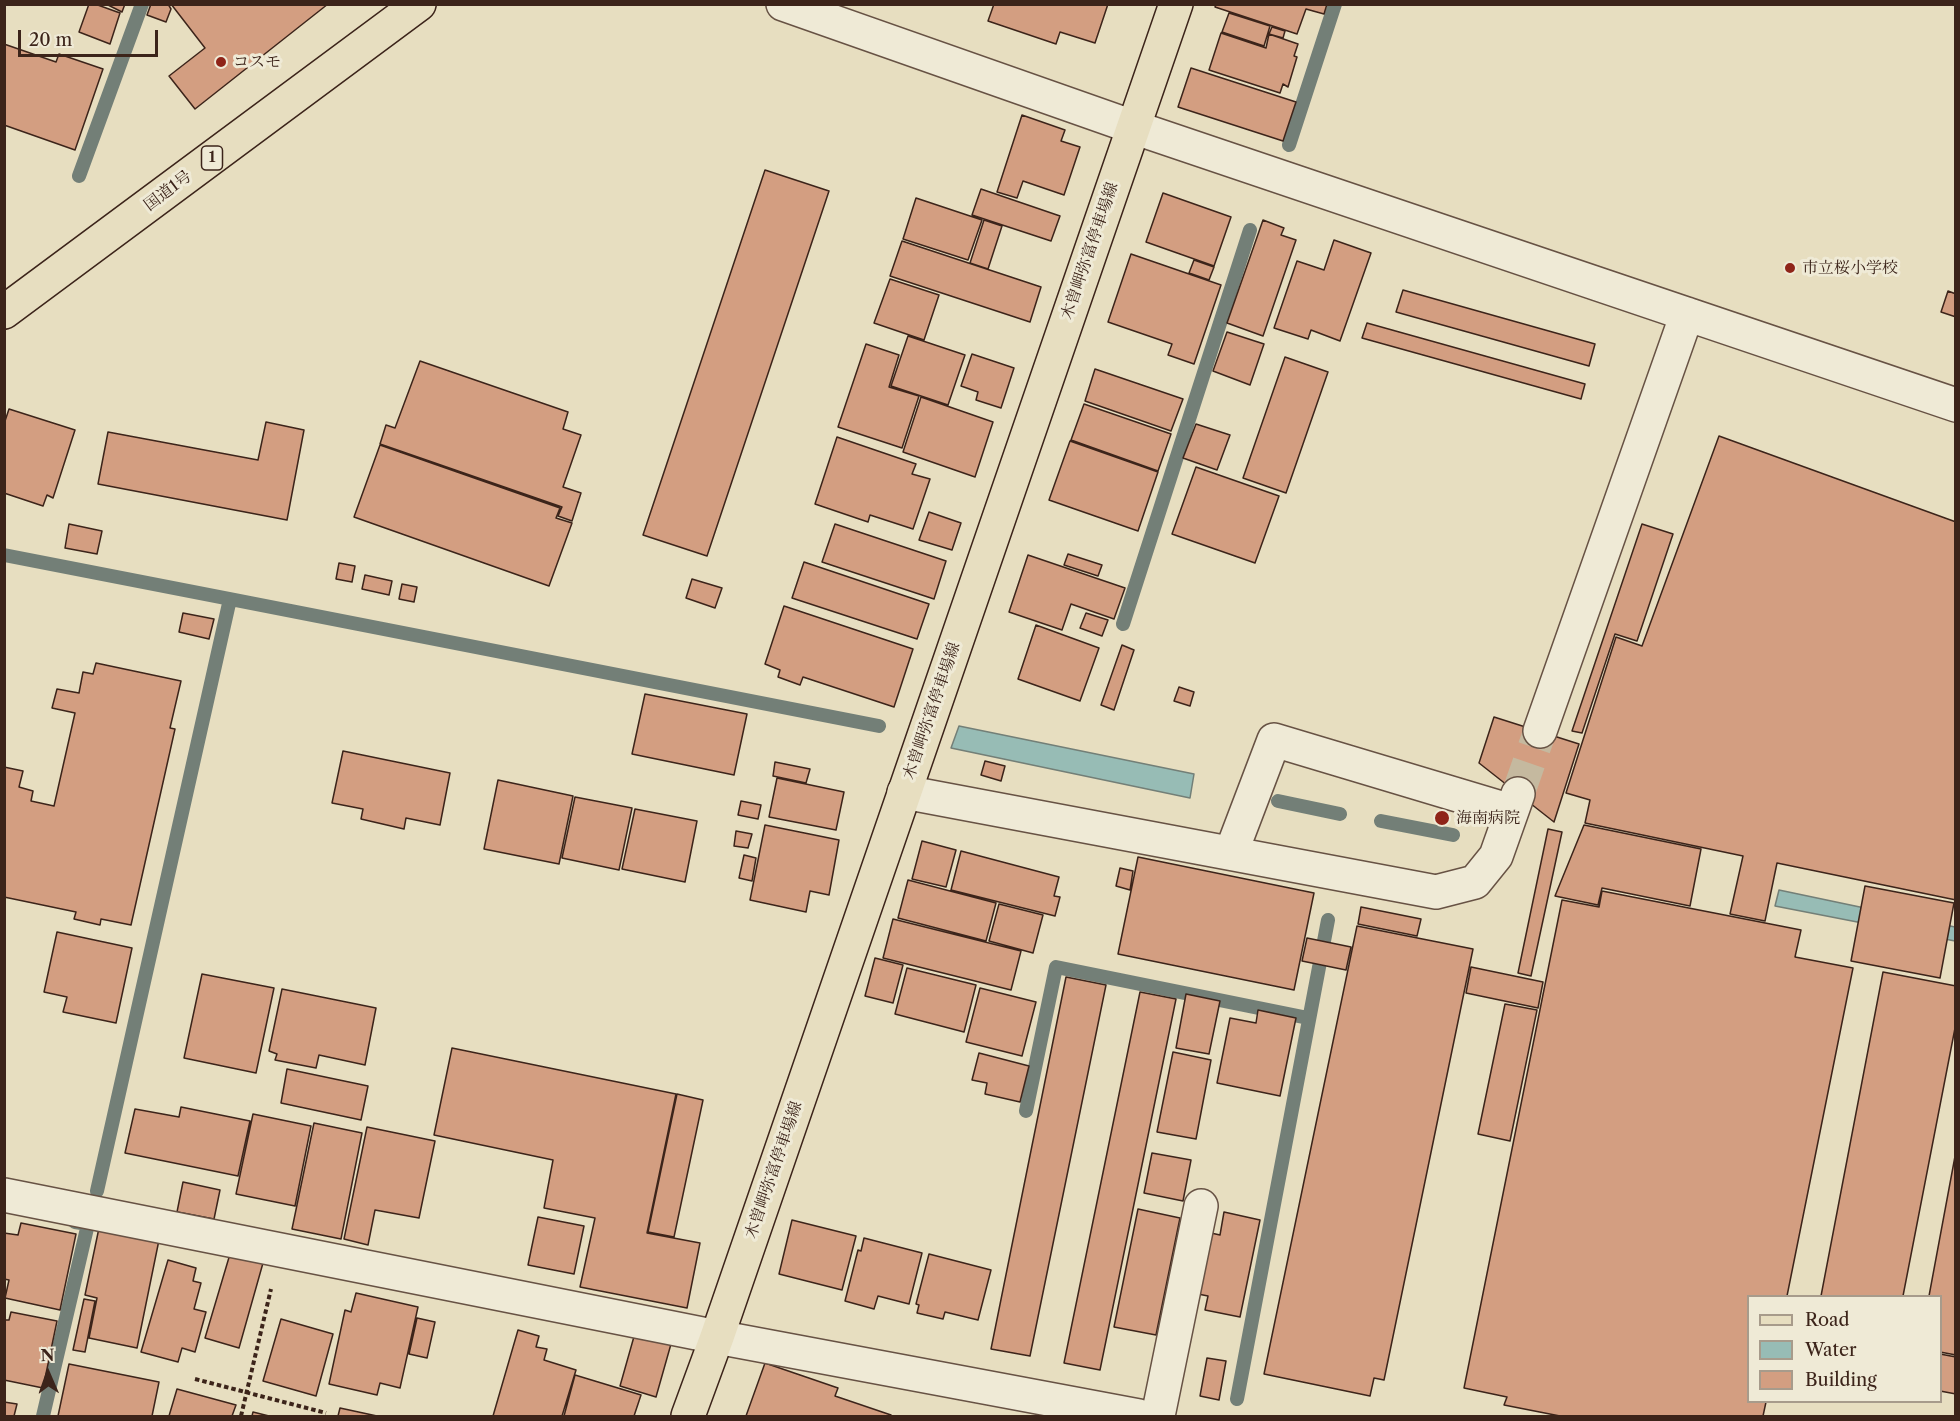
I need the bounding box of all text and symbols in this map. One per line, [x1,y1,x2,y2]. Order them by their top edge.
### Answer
scale bar [21,18,160,56]
text: 20 m [29,29,72,51]
place label: コスモ [233,52,281,72]
marker: コスモ [214,55,228,69]
road number: 1 [202,146,222,170]
street label: 国道1号 [140,167,196,215]
street label: 木曽岬弥富停車場線 [1057,180,1123,322]
place label: 市立桜小学校 [1802,258,1898,278]
marker: 市立桜小学校 [1783,261,1797,275]
street label: 木曽岬弥富停車場線 [899,640,965,782]
place label: 海南病院 [1456,808,1520,828]
marker: 海南病院 [1433,809,1451,827]
street label: 木曽岬弥富停車場線 [741,1099,807,1241]
legend [1747,1295,1942,1403]
text: Road [1805,1309,1850,1331]
text: Water [1805,1339,1857,1361]
north arrow [18,1343,78,1403]
text: N [40,1345,55,1365]
text: Building [1805,1369,1877,1391]

